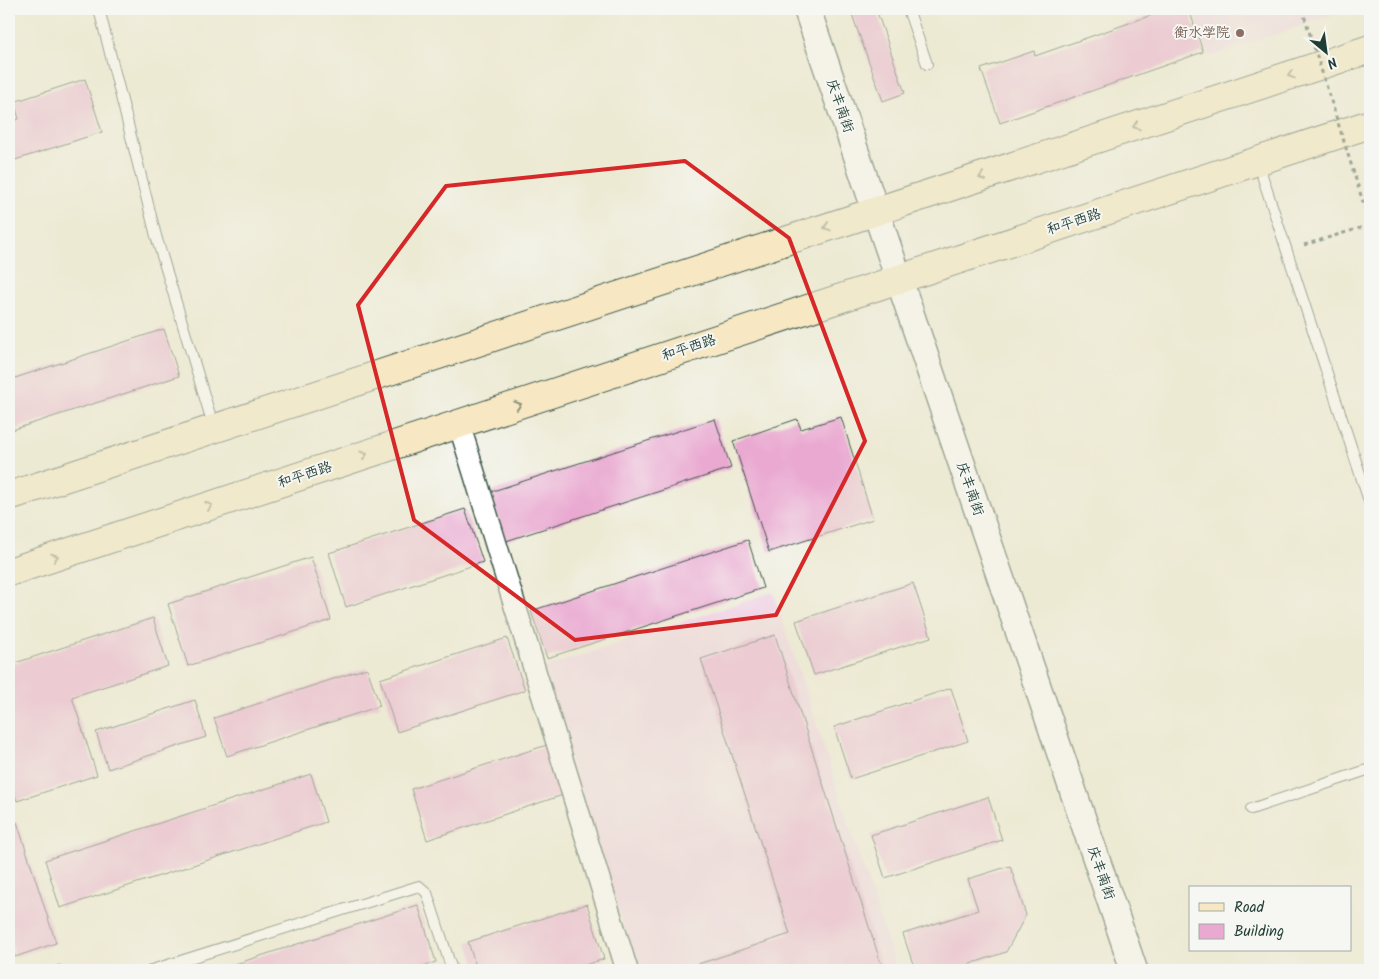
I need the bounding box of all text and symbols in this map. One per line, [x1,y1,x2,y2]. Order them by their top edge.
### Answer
place label: 衡水学院 [1174,22,1230,44]
marker: 衡水学院 [1234,27,1246,39]
north arrow [1302,28,1352,78]
text: N [1322,51,1341,74]
one-way arrow [1287,70,1295,80]
street label: 庆丰南街 [820,76,860,136]
one-way arrow [1133,120,1141,130]
one-way arrow [978,171,987,181]
street label: 和平西路 [1044,203,1104,241]
one-way arrow [824,222,832,232]
street label: 和平西路 [659,329,719,367]
one-way arrow [513,400,522,410]
one-way arrow [359,451,367,461]
street label: 和平西路 [275,456,335,494]
street label: 庆丰南街 [950,459,990,519]
one-way arrow [205,502,213,512]
one-way arrow [50,553,59,563]
street label: 庆丰南街 [1081,843,1121,903]
legend [1189,886,1352,952]
text: Road [1234,896,1265,920]
text: Building [1234,920,1284,944]

